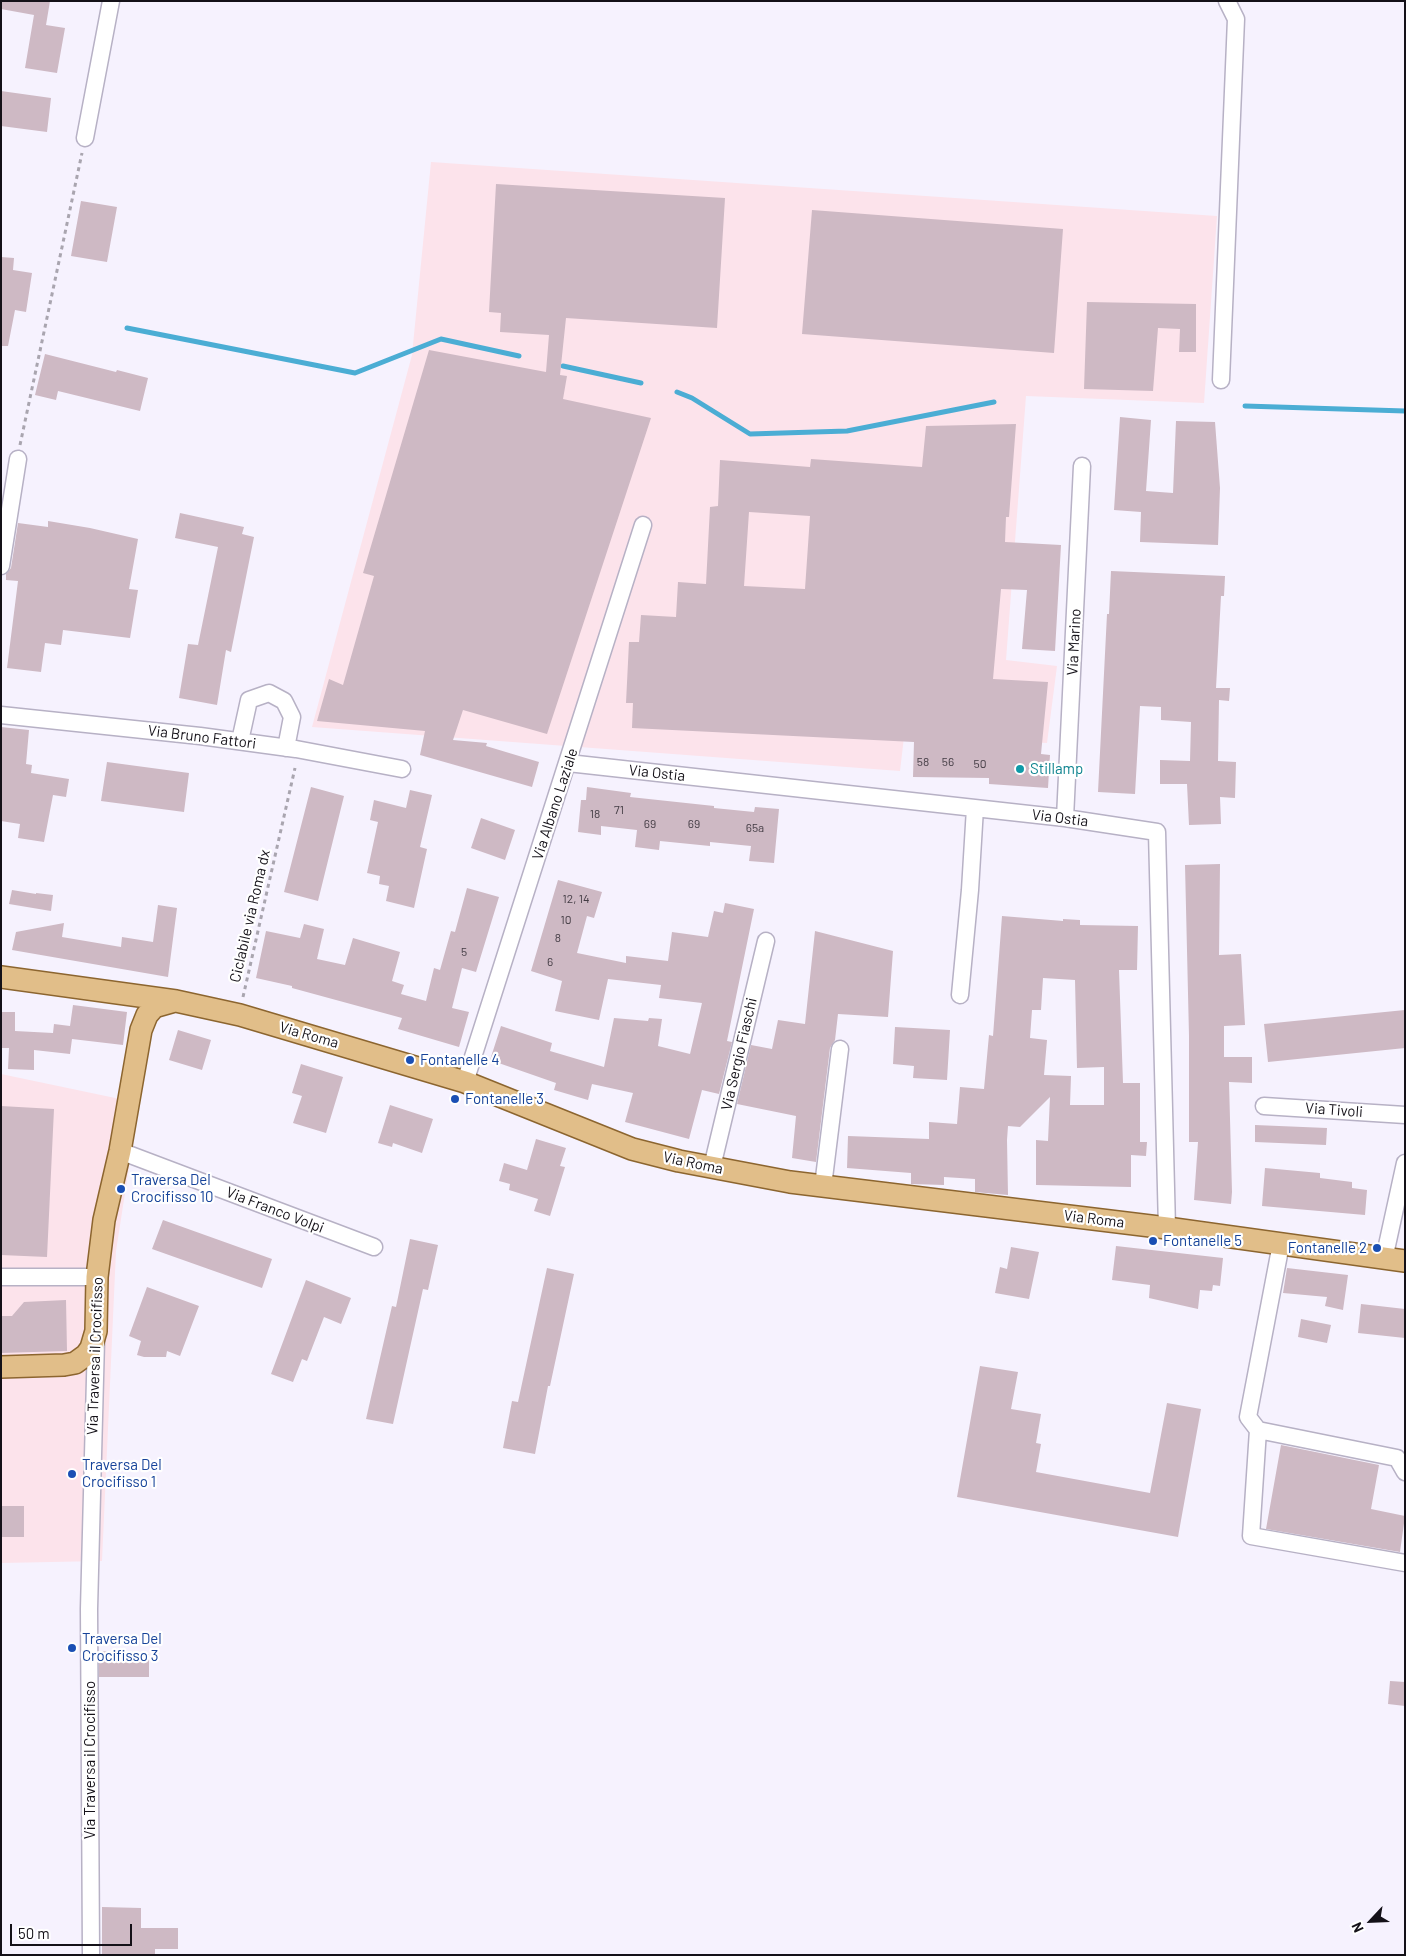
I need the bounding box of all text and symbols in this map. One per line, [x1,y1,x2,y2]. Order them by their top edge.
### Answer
street label: Via Marino [1063,608,1085,676]
street label: Via Bruno Fattori [147,721,257,753]
street label: Via Albano Laziale [528,746,582,862]
house number: 58 [917,755,929,769]
house number: 56 [942,755,954,769]
house number: 50 [974,757,986,771]
place label: Stillamp [1030,760,1083,778]
street label: Via Ostia [628,761,686,785]
marker: Stillamp [1014,763,1026,775]
house number: 71 [614,803,624,817]
street label: Via Ostia [1031,806,1089,830]
house number: 18 [590,807,600,821]
house number: 69 [644,817,656,831]
house number: 69 [688,817,700,831]
house number: 65a [746,821,764,835]
street label: Ciclabile via Roma dx [226,848,274,984]
house number: 12, 14 [562,892,590,906]
house number: 10 [561,913,571,927]
house number: 8 [555,931,561,945]
house number: 5 [461,945,467,959]
house number: 6 [547,955,553,969]
street label: Via Sergio Fiaschi [717,996,761,1112]
street label: Via Roma [277,1018,341,1052]
place label: Fontanelle 4 [420,1051,499,1069]
marker: Fontanelle 4 [404,1054,416,1066]
place label: Fontanelle 3 [465,1090,544,1108]
marker: Fontanelle 3 [449,1093,461,1105]
street label: Via Tivoli [1305,1099,1363,1121]
street label: Via Roma [661,1148,725,1178]
place label: Traversa Del Crocifisso 10 [131,1171,214,1206]
marker: Traversa Del Crocifisso 10 [115,1183,127,1195]
street label: Via Franco Volpi [223,1183,327,1237]
street label: Via Roma [1063,1206,1125,1232]
place label: Fontanelle 5 [1163,1232,1242,1250]
marker: Fontanelle 5 [1147,1235,1159,1247]
place label: Fontanelle 2 [1288,1239,1367,1257]
marker: Fontanelle 2 [1371,1242,1383,1254]
street label: Via Traversa il Crocifisso [83,1277,107,1435]
place label: Traversa Del Crocifisso 1 [82,1456,162,1491]
marker: Traversa Del Crocifisso 1 [66,1468,78,1480]
place label: Traversa Del Crocifisso 3 [82,1630,162,1665]
marker: Traversa Del Crocifisso 3 [66,1642,78,1654]
street label: Via Traversa il Crocifisso [81,1681,99,1839]
north arrow [1346,1896,1396,1946]
scale bar [12,1914,135,1946]
text: N [1347,1920,1367,1935]
text: 50 m [18,1924,50,1942]

